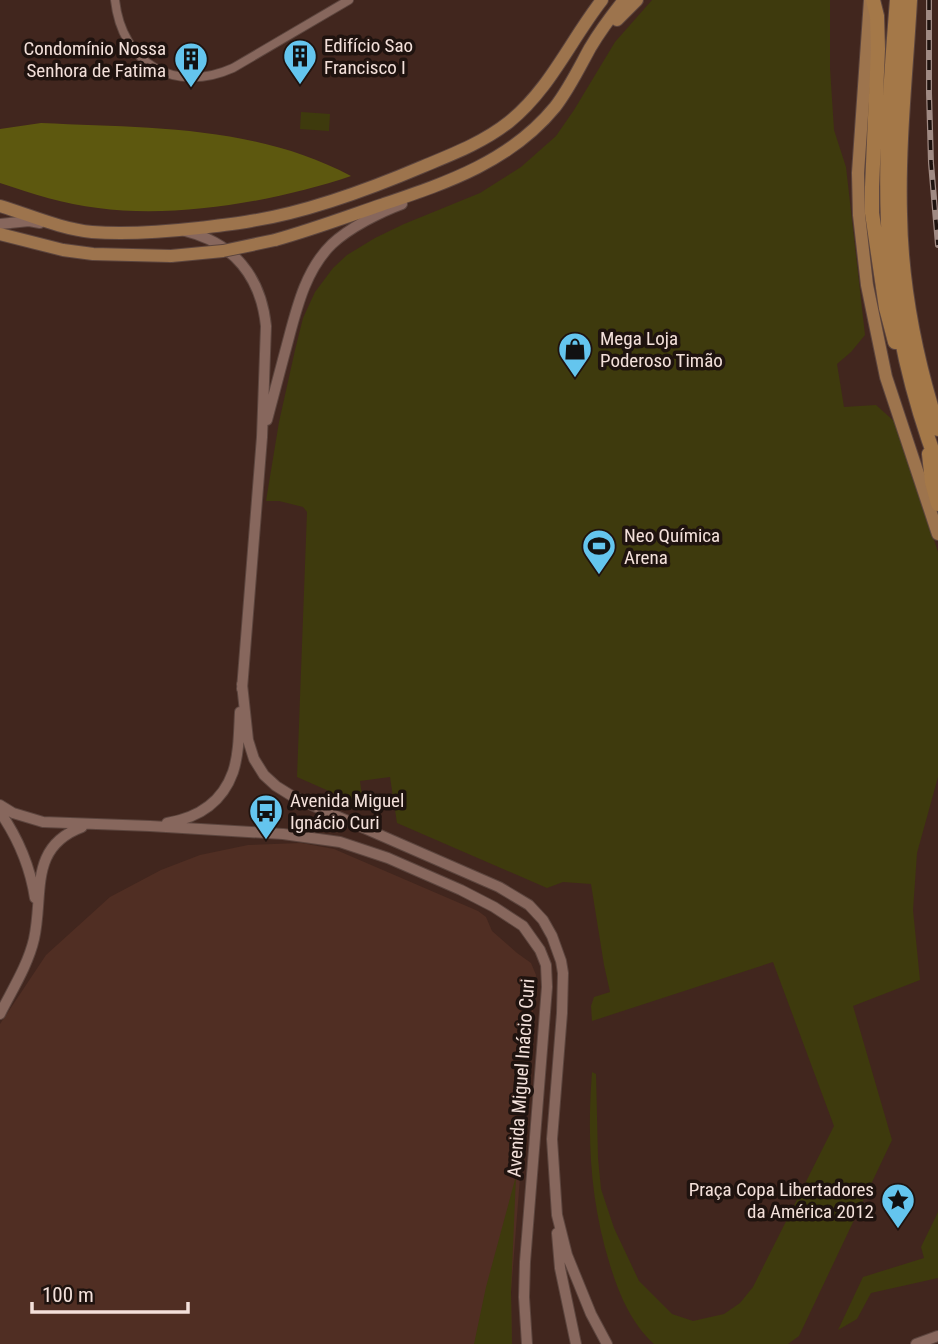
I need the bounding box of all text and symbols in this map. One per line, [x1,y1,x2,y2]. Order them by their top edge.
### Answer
place label: Edifício Sao Francisco I [324,34,413,79]
place label: Condomínio Nossa Senhora de Fatima [24,37,166,82]
building icon: Edifício Sao Francisco I [281,37,319,86]
building icon: Condomínio Nossa Senhora de Fatima [172,40,210,89]
place label: Mega Loja Poderoso Timão [600,327,723,372]
shop icon: Mega Loja Poderoso Timão [556,330,594,379]
place label: Neo Química Arena [624,524,720,569]
sports icon: Neo Química Arena [580,527,618,576]
place label: Avenida Miguel Ignácio Curi [290,789,404,834]
bus stop icon: Avenida Miguel Ignácio Curi [247,792,285,841]
street label: Avenida Miguel Inácio Curi [503,978,539,1178]
place label: Praça Copa Libertadores da América 2012 [689,1178,874,1223]
place icon: Praça Copa Libertadores da América 2012 [879,1181,917,1230]
scale bar [32,1270,187,1314]
text: 100 m [42,1283,94,1307]

